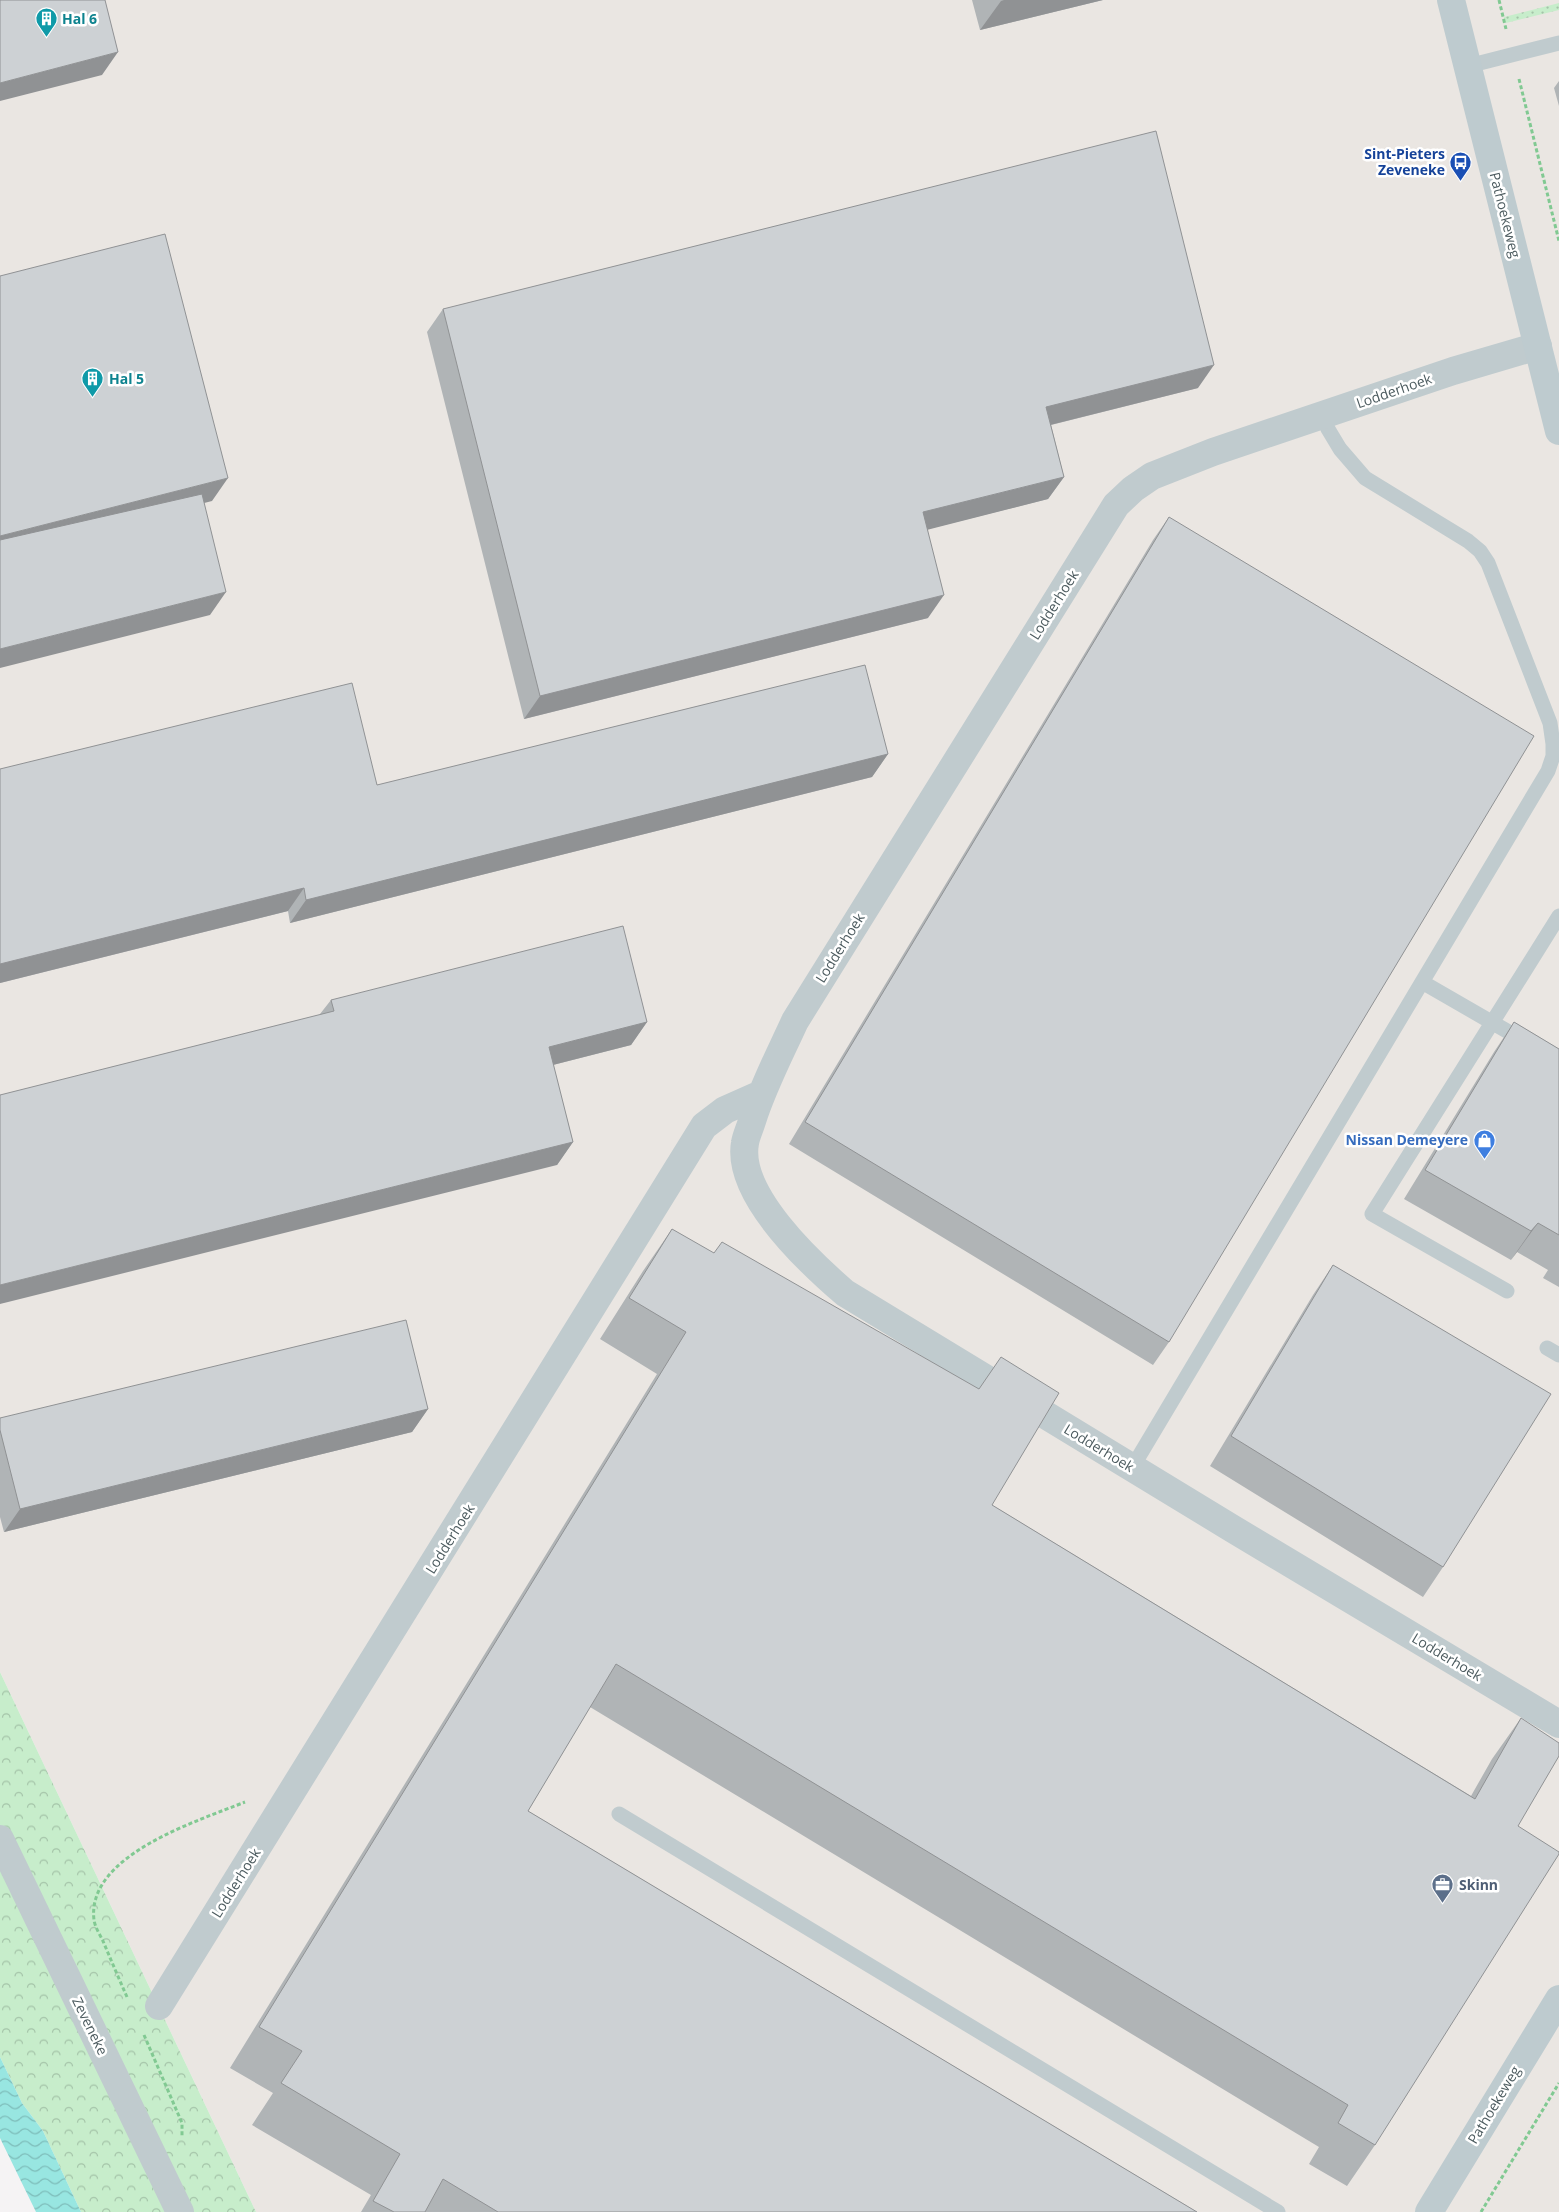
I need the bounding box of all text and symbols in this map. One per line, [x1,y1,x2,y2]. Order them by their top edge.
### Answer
building icon: Hal 6 [34,7,58,38]
place label: Hal 6 [62,9,97,28]
place label: Sint-Pieters Zeveneke [1364,144,1445,179]
bus stop icon: Sint-Pieters Zeveneke [1449,150,1473,181]
street label: Pathoekeweg [1486,170,1525,260]
building icon: Hal 5 [81,367,105,398]
place label: Hal 5 [109,369,144,388]
street label: Lodderhoek [1354,369,1435,412]
street label: Lodderhoek [1025,566,1083,643]
street label: Lodderhoek [811,909,869,986]
shop icon: Nissan Demeyere [1472,1128,1496,1159]
place label: Nissan Demeyere [1346,1130,1468,1149]
street label: Lodderhoek [1061,1419,1138,1476]
street label: Lodderhoek [421,1500,479,1577]
street label: Lodderhoek [1409,1628,1486,1685]
street label: Lodderhoek [207,1844,265,1921]
office icon: Skinn [1431,1873,1455,1904]
place label: Skinn [1459,1875,1498,1894]
street label: Zeveneke [68,1994,113,2058]
street label: Pathoekeweg [1463,2062,1524,2147]

